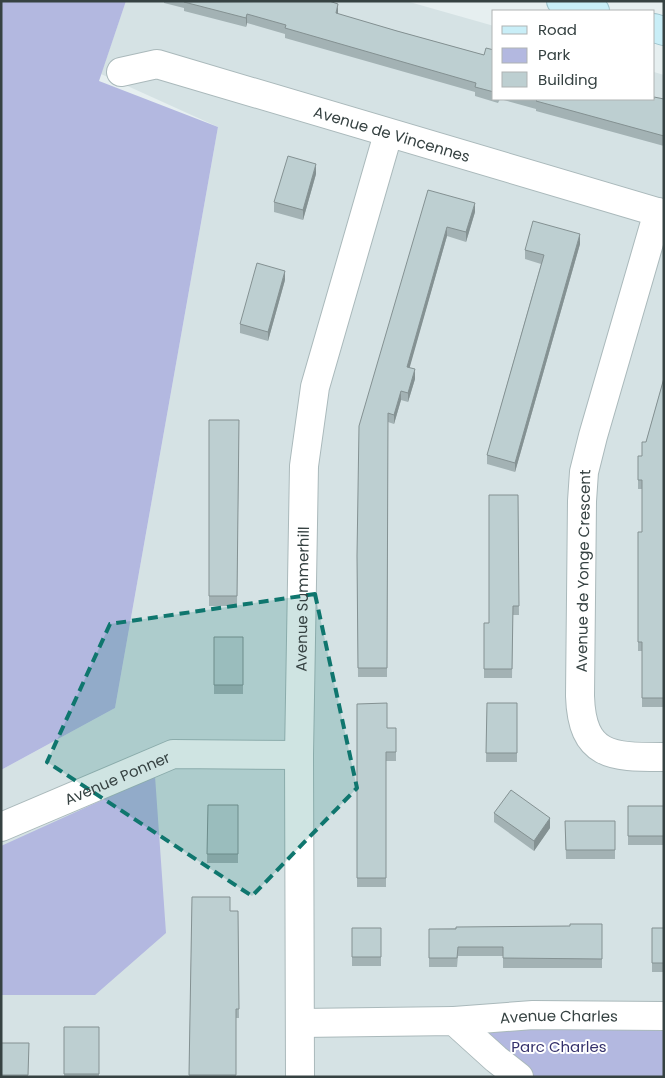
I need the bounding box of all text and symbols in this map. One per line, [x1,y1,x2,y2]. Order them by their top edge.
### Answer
legend [492,10,655,100]
text: Road [538,19,577,40]
text: Park [538,44,570,65]
text: Building [538,69,598,90]
street label: Avenue de Vincennes [311,100,473,167]
street label: Avenue de Yonge Crescent [571,469,595,673]
street label: Avenue Summerhill [290,526,313,672]
street label: Avenue Ponner [61,746,173,809]
street label: Avenue Charles [499,1004,618,1028]
park label: Parc Charles [511,1036,607,1057]

